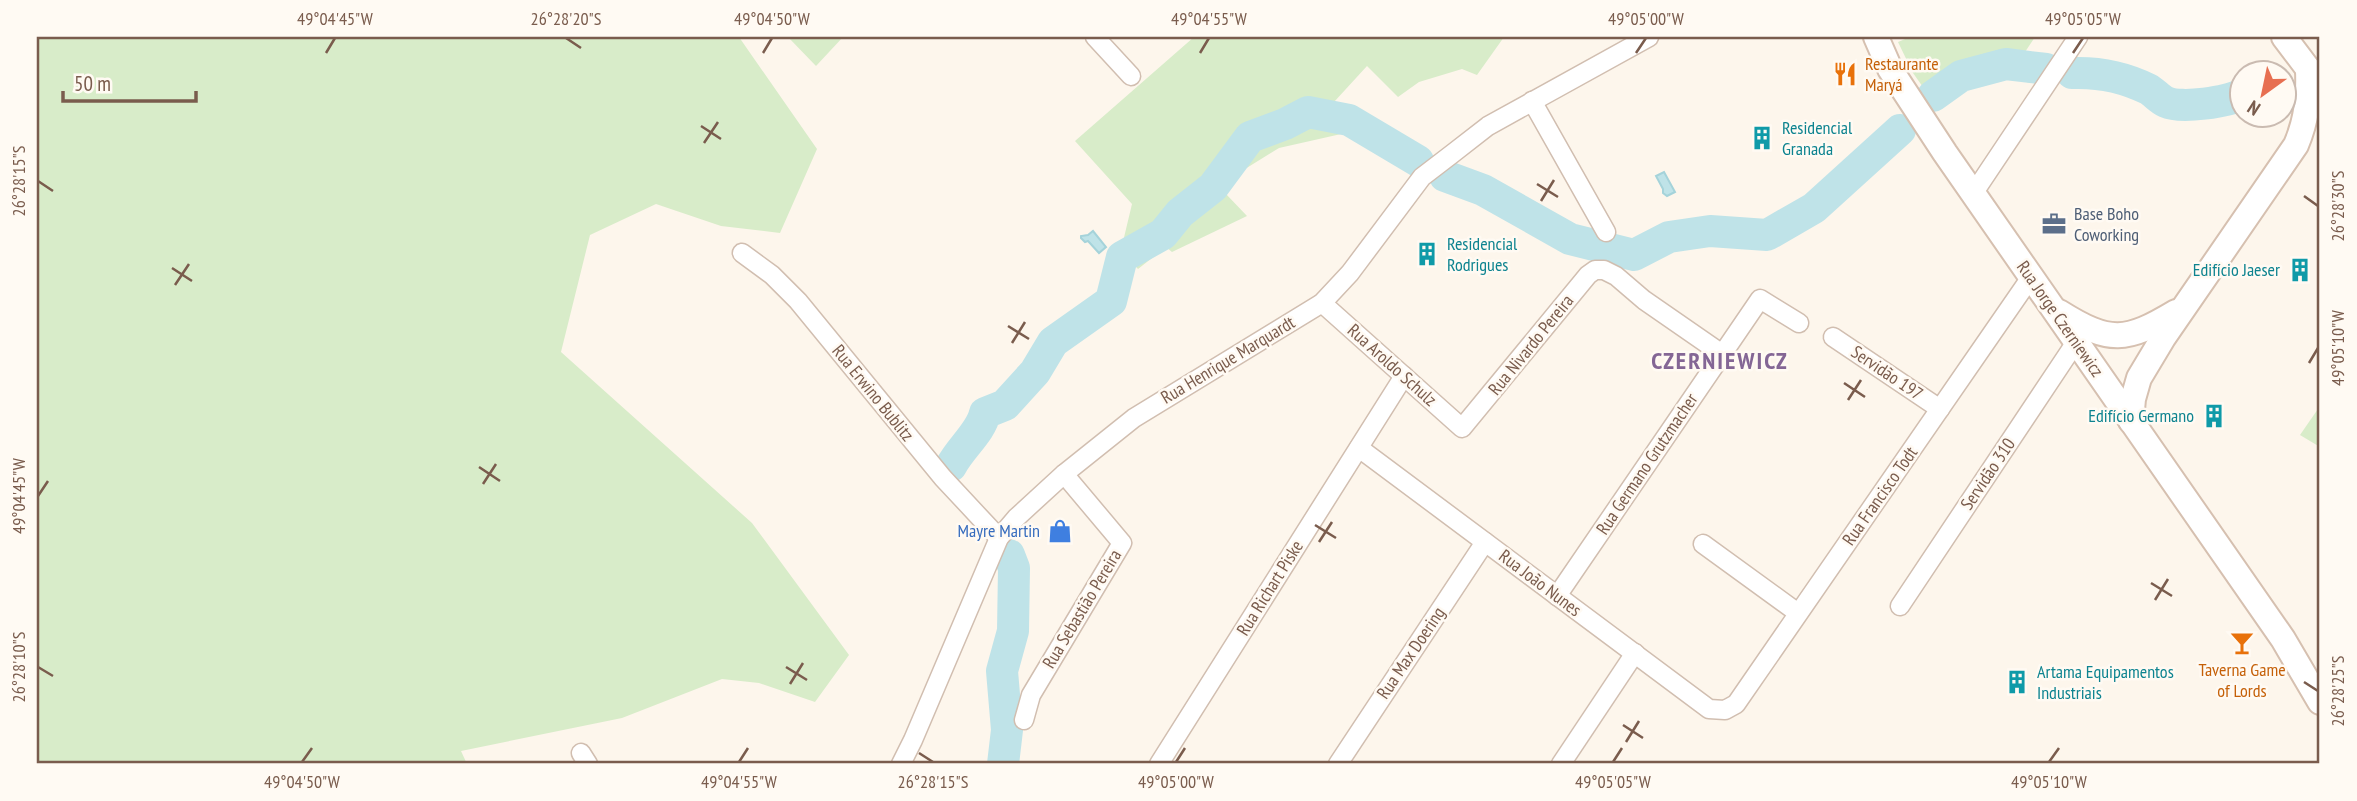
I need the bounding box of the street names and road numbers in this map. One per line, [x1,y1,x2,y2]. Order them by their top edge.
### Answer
street label: Rua Jorge Czerniewicz [2012,256,2109,381]
street label: Rua Nivardo Pereira [1483,290,1578,400]
street label: Rua Henrique Marquardt [1157,311,1299,409]
street label: Rua Aroldo Schulz [1343,319,1442,411]
street label: Rua Erwino Bublitz [827,340,919,446]
street label: Servidão 197 [1847,340,1928,405]
street label: Rua Germano Grutzmacher [1591,389,1702,539]
street label: Servidão 310 [1955,433,2020,514]
street label: Rua Francisco Todt [1837,442,1922,550]
street label: Rua Richart Piske [1231,536,1308,640]
street label: Rua João Nunes [1495,544,1586,621]
street label: Rua Sebastião Pereira [1037,545,1126,672]
street label: Rua Max Doering [1371,602,1450,703]

